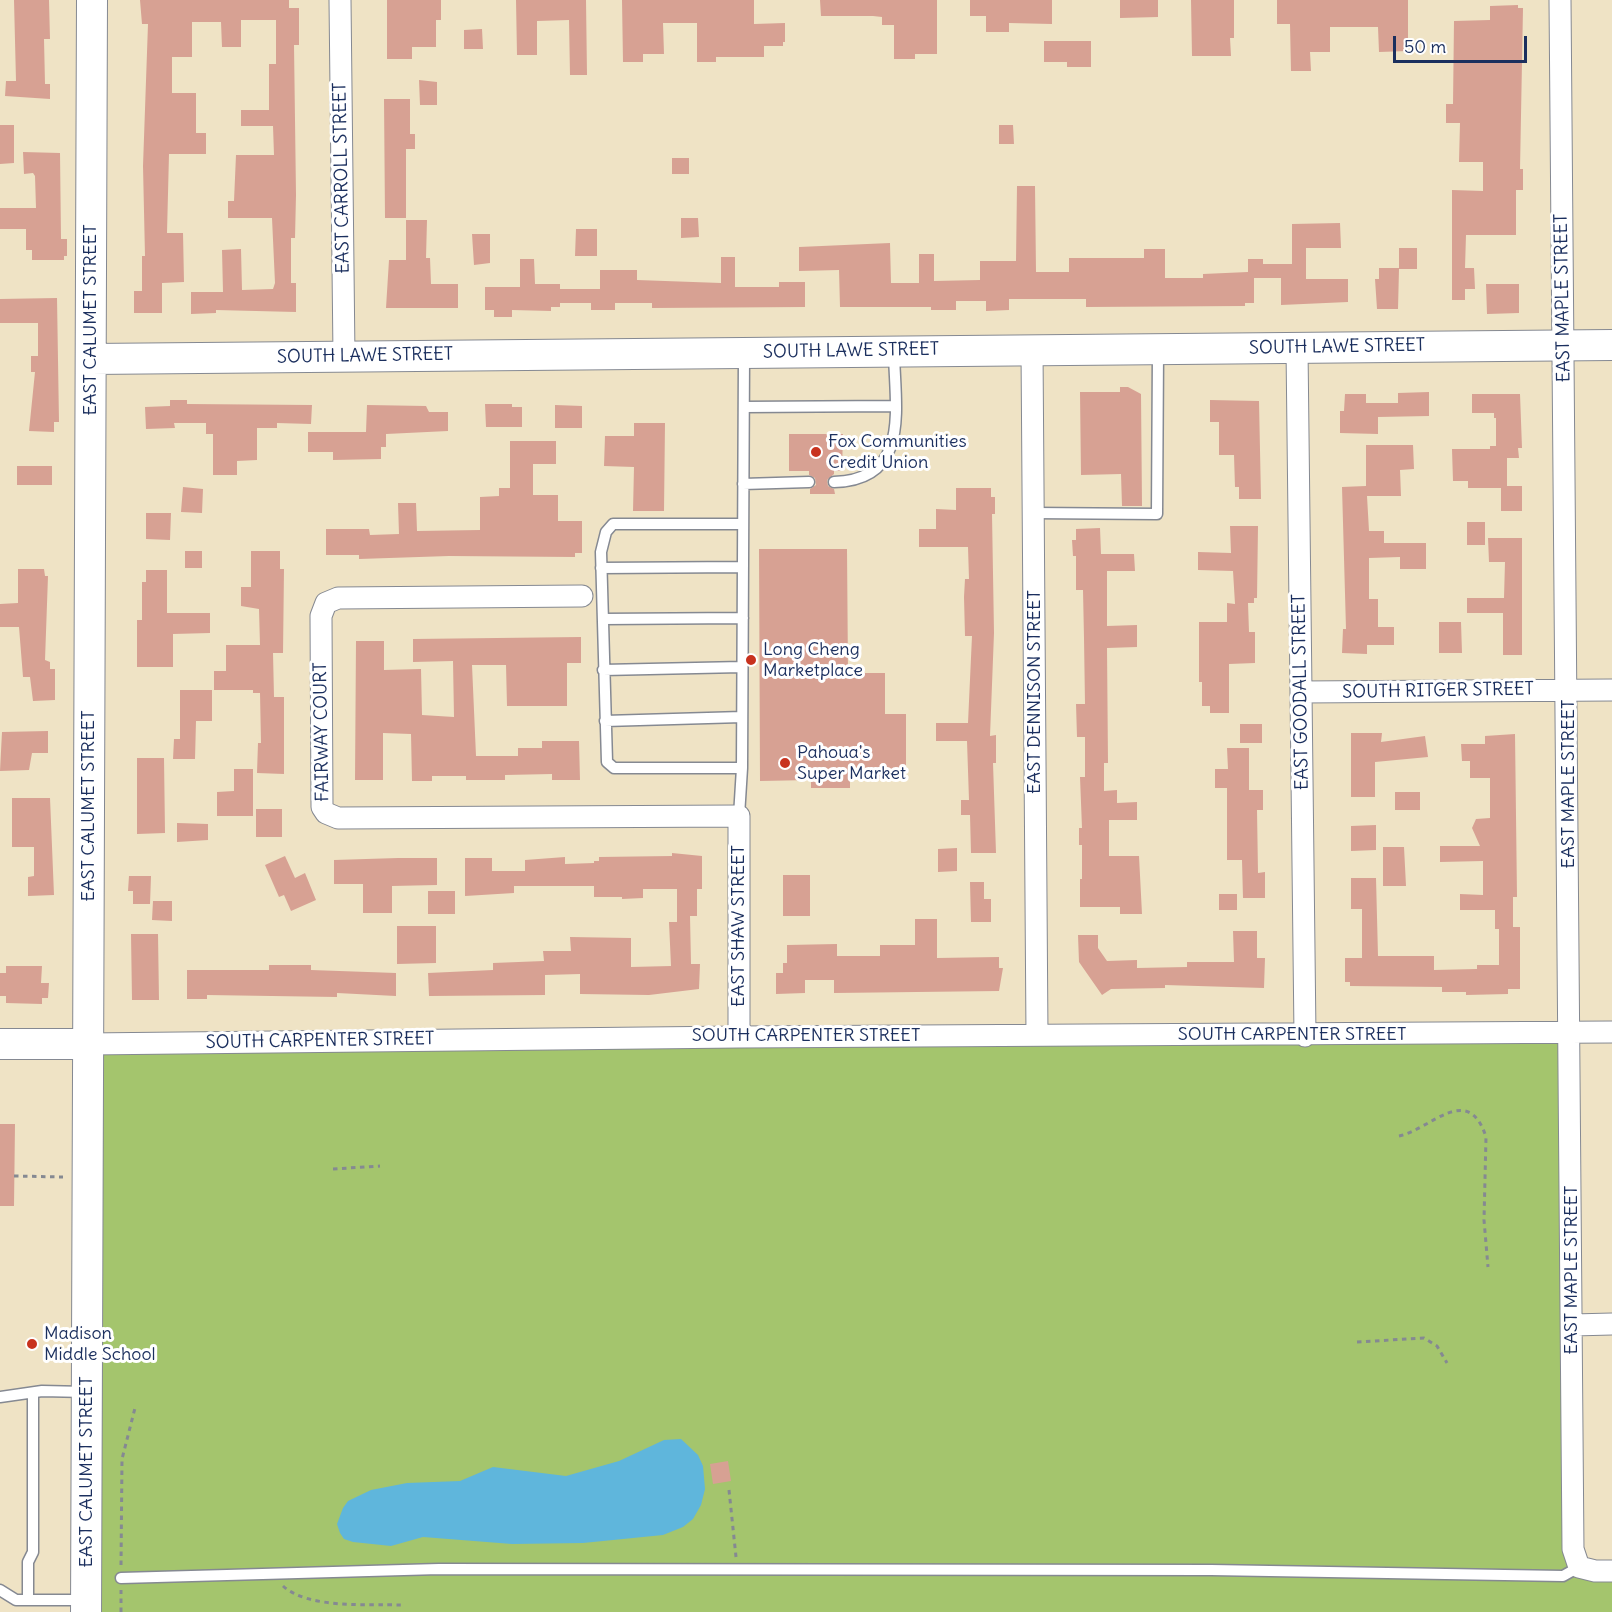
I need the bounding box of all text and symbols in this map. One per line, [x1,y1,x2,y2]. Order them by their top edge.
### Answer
scale bar [1396,24,1530,62]
text: 50 m [1404,35,1446,58]
street label: EAST CARROLL STREET [330,82,354,274]
street label: EAST MAPLE STREET [1551,213,1575,383]
street label: EAST CALUMET STREET [80,224,102,416]
street label: SOUTH LAWE STREET [1249,335,1425,359]
street label: SOUTH LAWE STREET [763,339,939,363]
street label: SOUTH LAWE STREET [277,344,453,368]
place label: Fox Communities Credit Union [828,431,967,474]
marker: Fox Communities Credit Union [809,445,823,459]
street label: EAST DENNISON STREET [1024,590,1046,794]
street label: EAST GOODALL STREET [1288,594,1314,790]
place label: Long Cheng Marketplace [763,639,863,682]
marker: Long Cheng Marketplace [744,653,758,667]
street label: FAIRWAY COURT [310,662,334,802]
street label: SOUTH RITGER STREET [1342,679,1534,703]
street label: EAST MAPLE STREET [1558,700,1580,868]
street label: EAST CALUMET STREET [78,710,100,902]
place label: Pahoua's Super Market [797,742,906,784]
marker: Pahoua's Super Market [778,756,792,770]
street label: EAST SHAW STREET [728,845,750,1007]
street label: SOUTH CARPENTER STREET [1178,1024,1406,1046]
street label: SOUTH CARPENTER STREET [692,1025,920,1047]
street label: SOUTH CARPENTER STREET [206,1028,434,1054]
street label: EAST MAPLE STREET [1561,1186,1583,1354]
place label: Madison Middle School [44,1323,156,1366]
marker: Madison Middle School [25,1337,39,1351]
street label: EAST CALUMET STREET [76,1376,98,1568]

